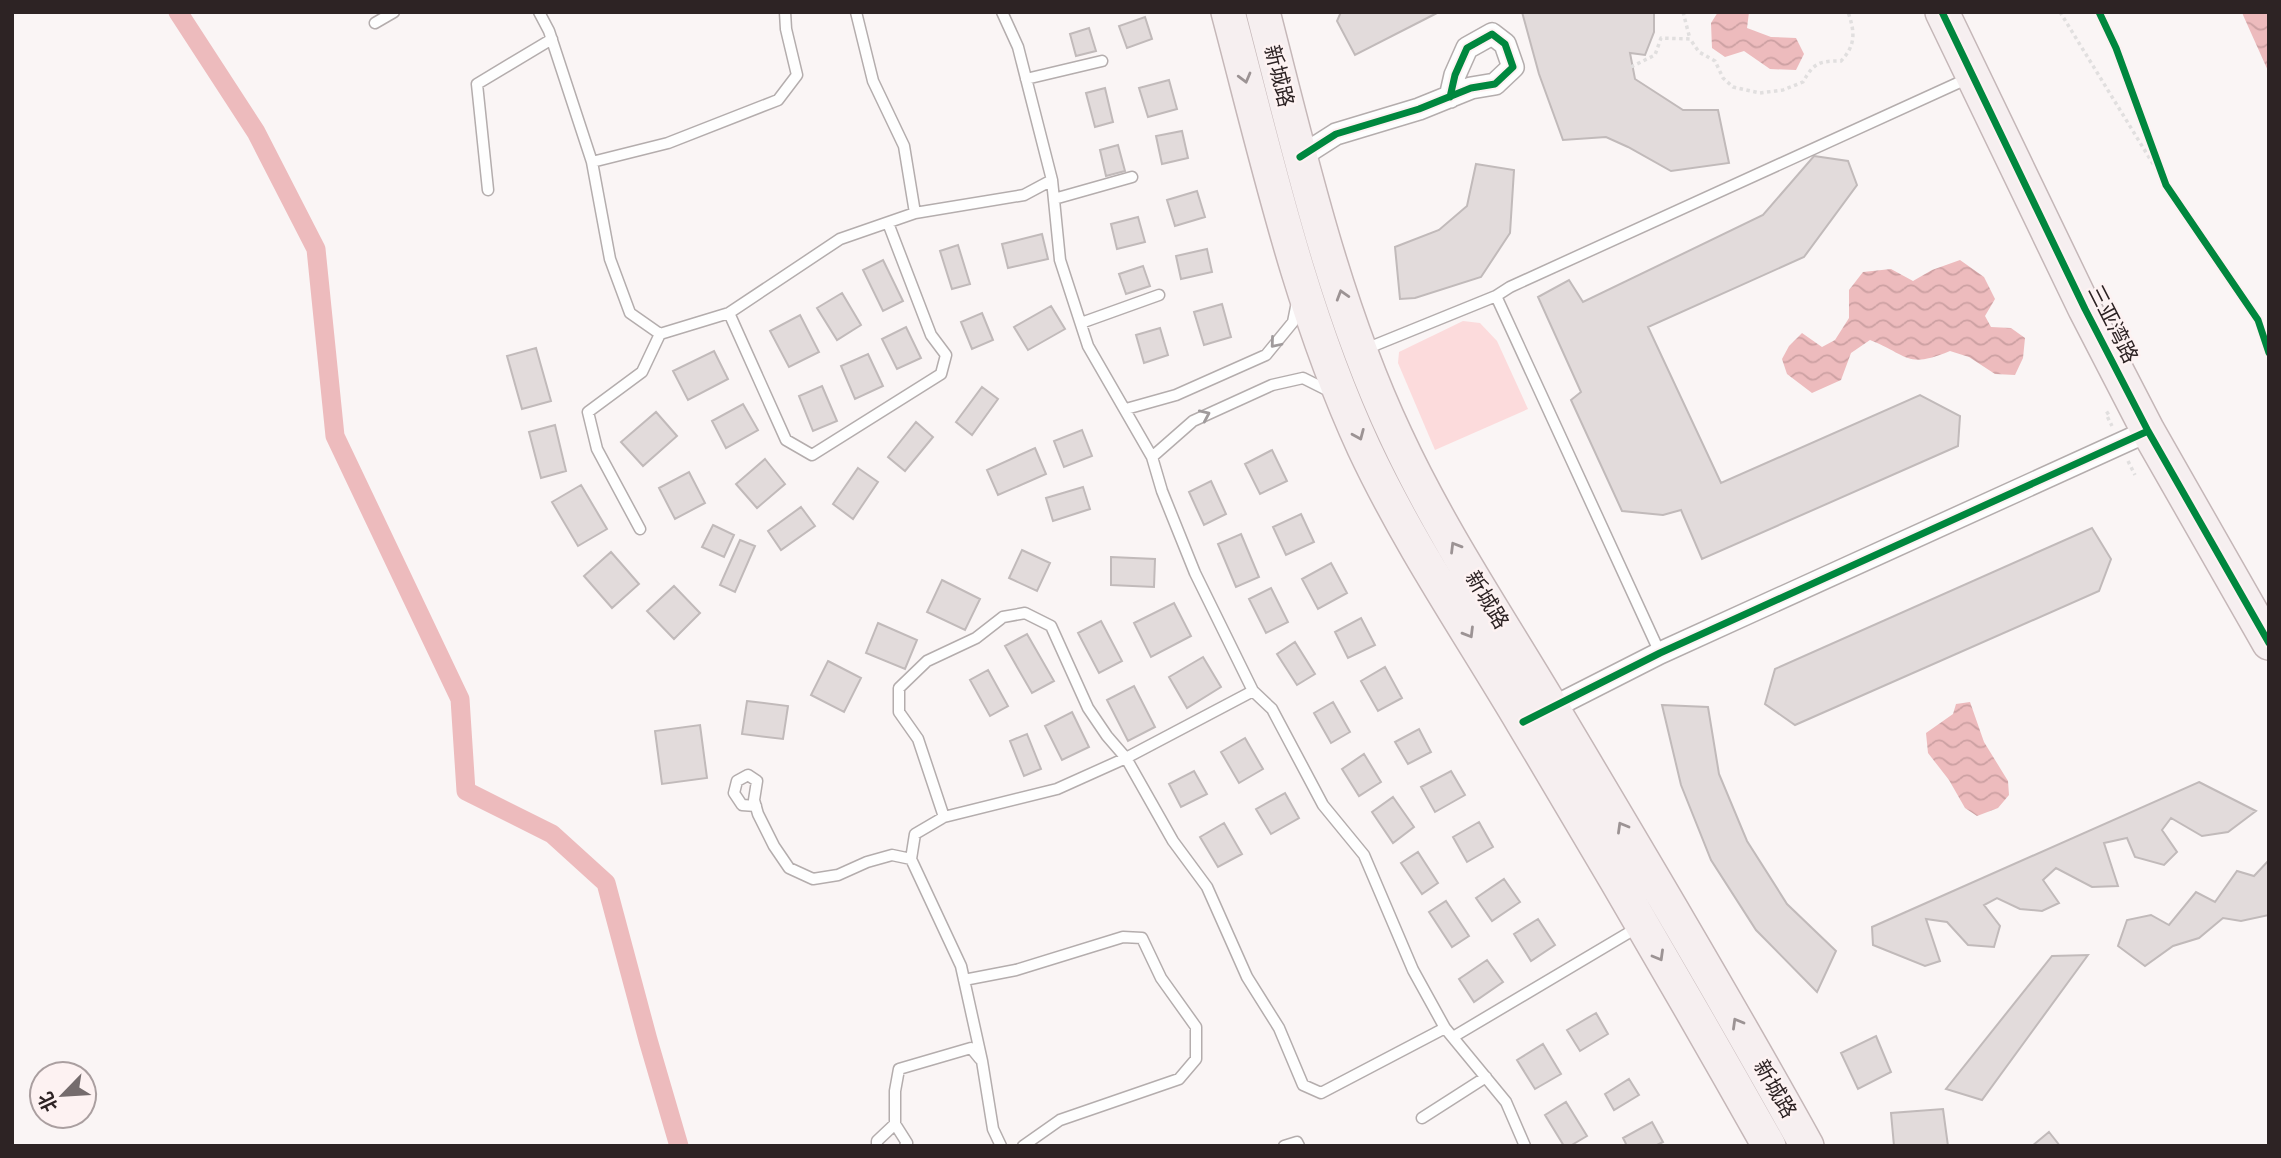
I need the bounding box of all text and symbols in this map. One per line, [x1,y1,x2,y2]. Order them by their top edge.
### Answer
street label: 新城路 [1260,43,1298,109]
one-way arrow [1237,72,1251,84]
street label: 三亚湾路 [2083,281,2143,367]
one-way arrow [1336,290,1350,302]
one-way arrow [1271,335,1283,348]
one-way arrow [1198,409,1210,423]
one-way arrow [1350,428,1364,440]
one-way arrow [1450,542,1463,555]
street label: 新城路 [1460,567,1514,633]
one-way arrow [1460,626,1473,639]
one-way arrow [1617,821,1630,834]
one-way arrow [1651,948,1664,961]
one-way arrow [1732,1018,1745,1031]
street label: 新城路 [1749,1056,1801,1122]
north arrow [28,1060,98,1130]
text: 北 [34,1088,62,1115]

